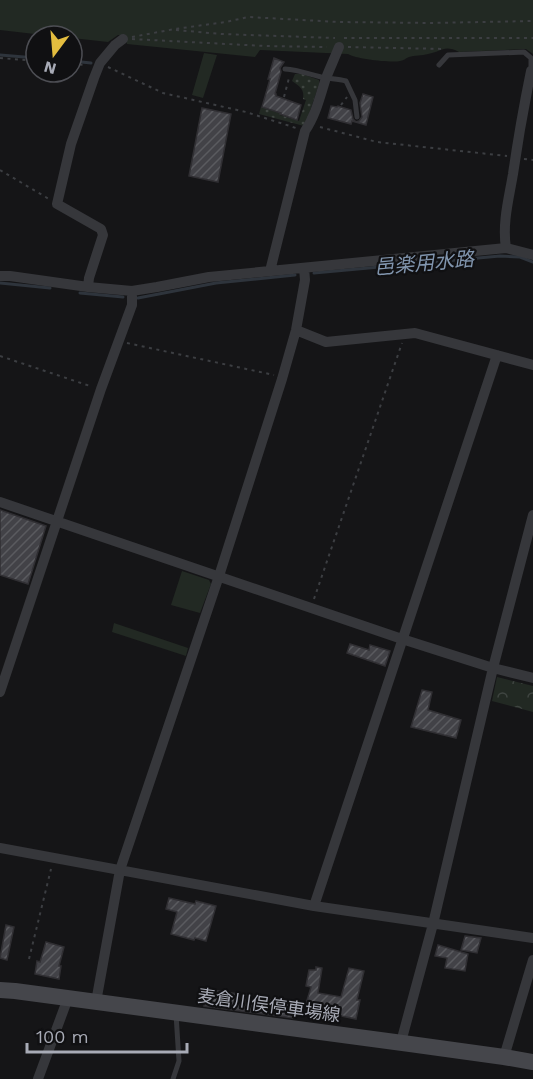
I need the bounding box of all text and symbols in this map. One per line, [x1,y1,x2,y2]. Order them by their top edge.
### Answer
north arrow [24,24,84,84]
text: N [42,57,58,79]
water label: 邑楽用水路 [373,247,477,279]
street label: 麦倉川俣停車場線 [196,985,342,1025]
scale bar [27,1016,188,1054]
text: 100 m [36,1026,89,1047]

